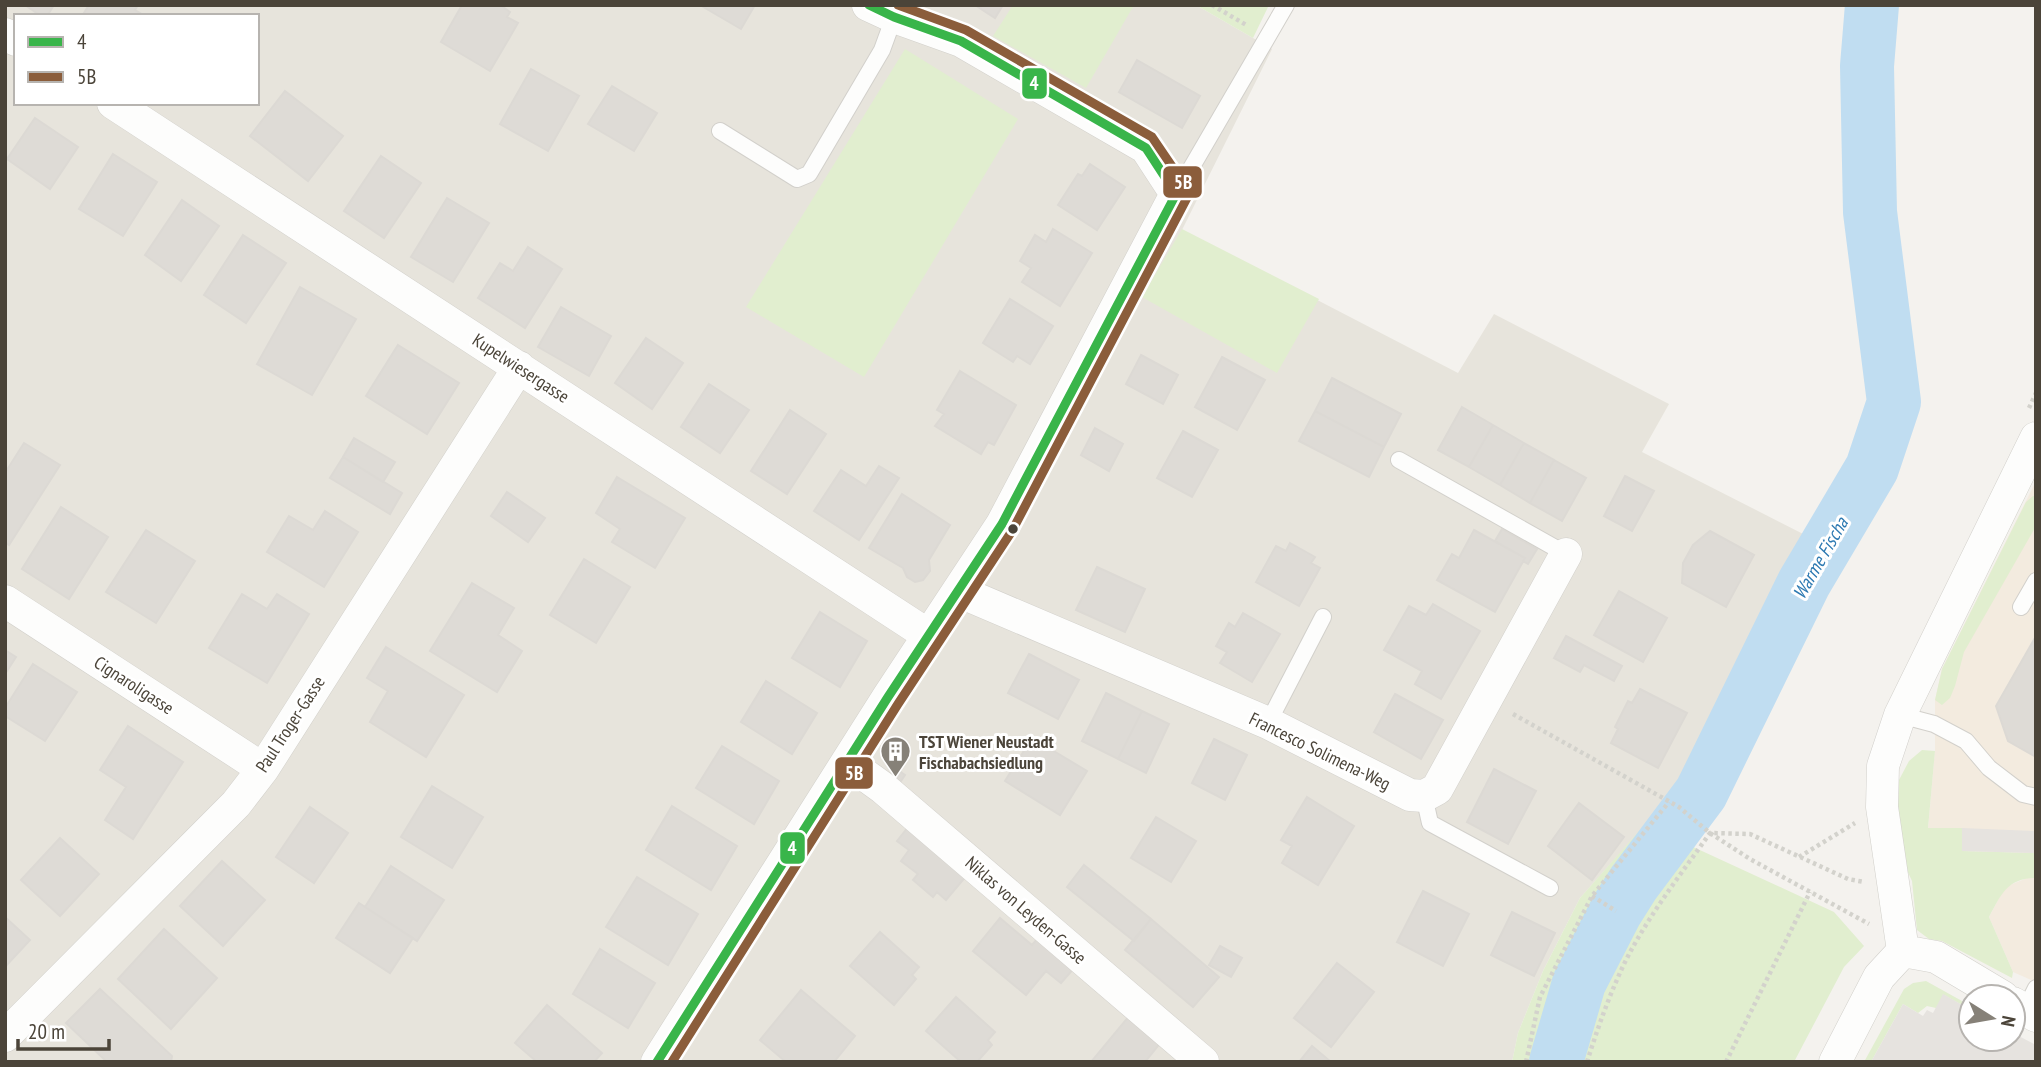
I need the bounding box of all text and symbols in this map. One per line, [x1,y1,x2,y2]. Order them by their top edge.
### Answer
legend [14,14,259,105]
text: 4 [77,28,87,55]
text: 5B [77,63,96,90]
line badge: 4 [1021,67,1048,100]
text: 4 [1029,71,1039,95]
line badge: 5B [1162,165,1203,199]
text: 5B [1174,170,1192,194]
street label: Kupelwiesergasse [468,328,574,408]
water label: Warme Fischa [1787,512,1854,603]
unlabelled marker [1006,522,1020,536]
street label: Cignaroligasse [90,651,178,719]
street label: Paul Troger-Gasse [250,671,330,777]
street label: Francesco Solimena-Weg [1246,707,1394,795]
place label: TST Wiener Neustadt Fischabachsiedlung [919,730,1055,774]
building icon: TST Wiener Neustadt Fischabachsiedlung [879,734,913,778]
line badge: 5B [834,756,874,790]
text: 5B [845,761,863,785]
line badge: 4 [779,831,806,865]
text: 4 [787,836,797,860]
street label: Niklas von Leyden-Gasse [961,851,1091,969]
north arrow [1957,983,2027,1053]
scale bar [18,1007,108,1052]
text: N [1996,1014,2021,1029]
text: 20 m [28,1018,65,1045]

